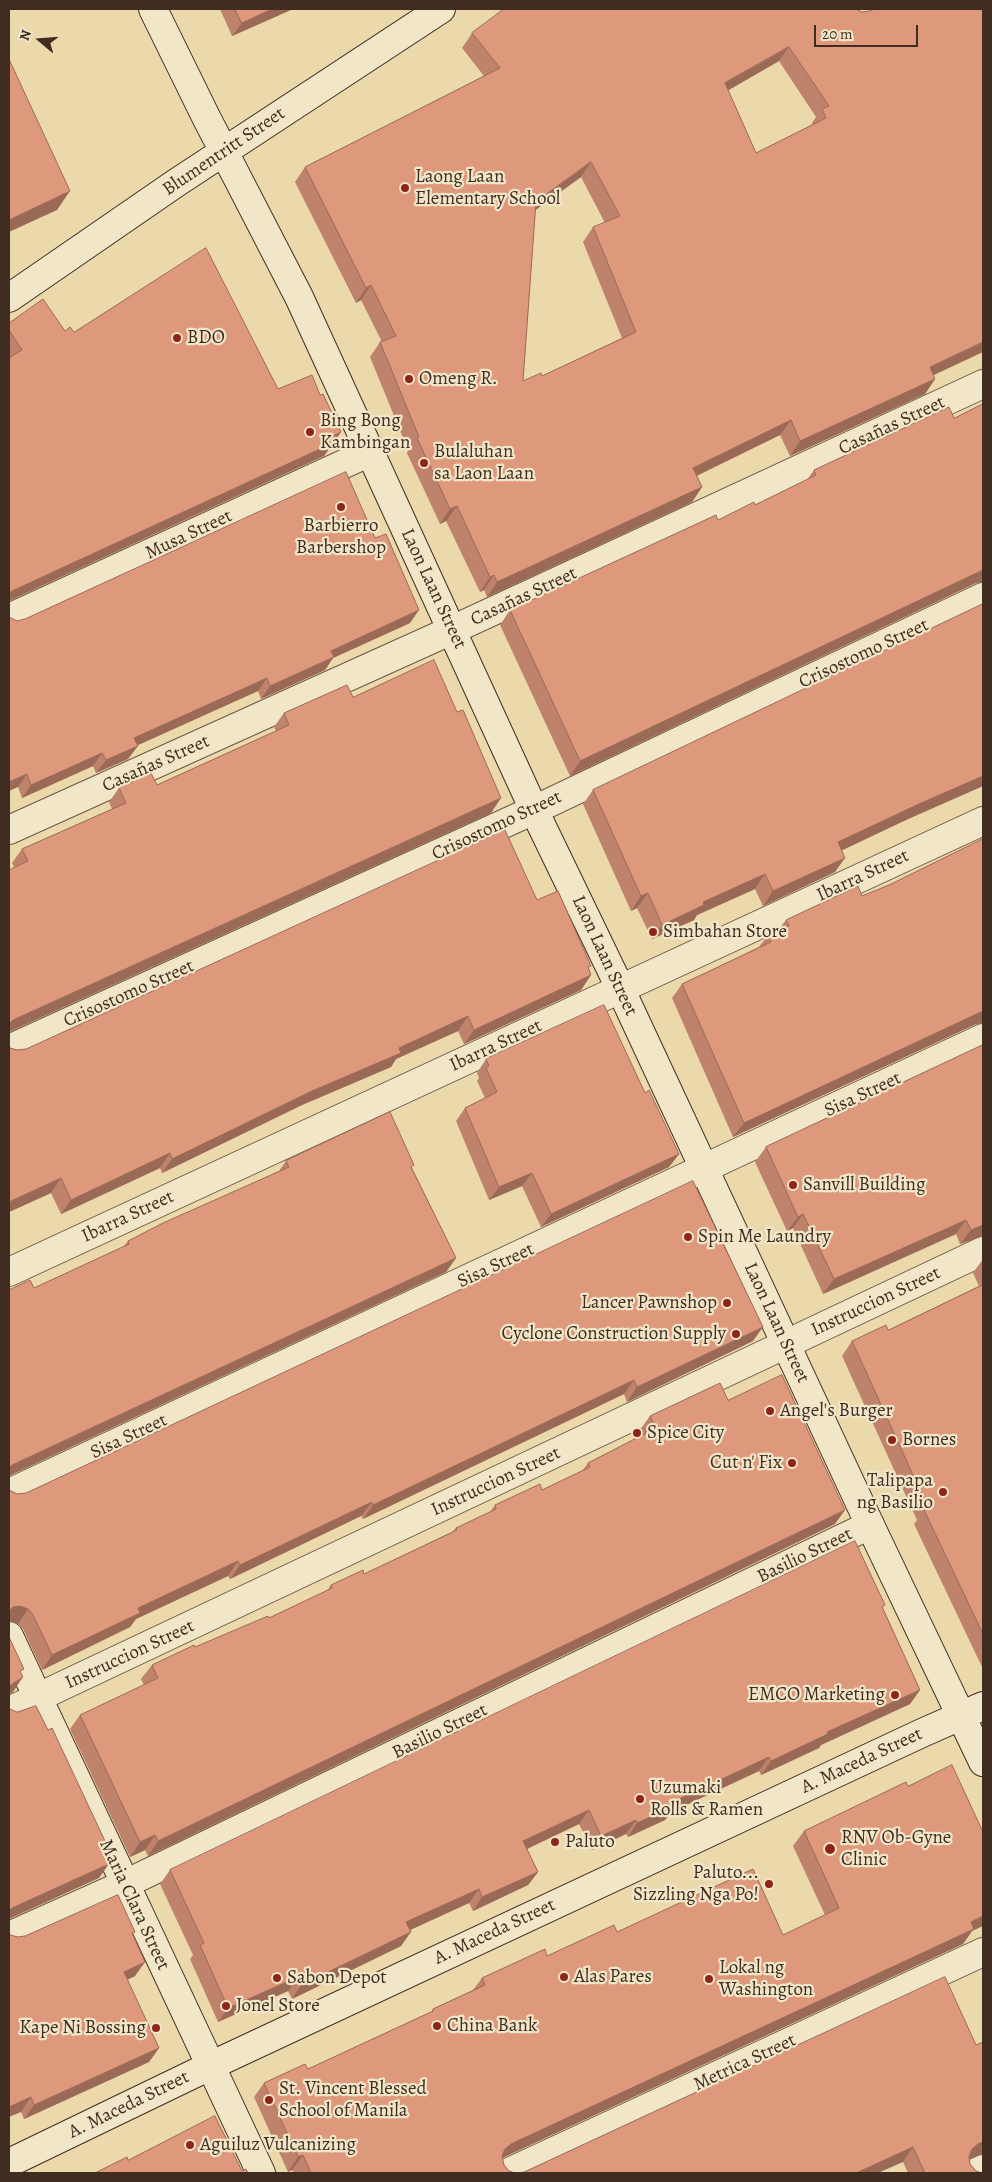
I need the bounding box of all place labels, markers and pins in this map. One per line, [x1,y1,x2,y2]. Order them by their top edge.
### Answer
place label: Laong Laan Elementary School [415,166,560,210]
marker: Laong Laan Elementary School [399,182,411,194]
place label: BDO [187,327,225,349]
marker: BDO [171,332,183,344]
place label: Omeng R. [419,368,498,390]
marker: Omeng R. [403,373,415,385]
place label: Bing Bong Kambingan [320,410,410,454]
marker: Bing Bong Kambingan [304,426,316,438]
place label: Bulaluhan sa Laon Laan [434,441,534,485]
marker: Bulaluhan sa Laon Laan [418,457,430,469]
marker: Barbierro Barbershop [335,501,347,513]
place label: Barbierro Barbershop [296,515,386,559]
place label: Simbahan Store [663,921,787,943]
marker: Simbahan Store [647,926,659,938]
place label: Sanvill Building [803,1174,926,1196]
marker: Sanvill Building [787,1179,799,1191]
place label: Spin Me Laundry [698,1226,831,1248]
marker: Spin Me Laundry [682,1231,694,1243]
place label: Lancer Pawnshop [581,1292,717,1314]
marker: Lancer Pawnshop [721,1297,733,1309]
place label: Cyclone Construction Supply [502,1323,726,1345]
marker: Cyclone Construction Supply [730,1328,742,1340]
place label: Angel's Burger [780,1400,893,1422]
marker: Angel's Burger [764,1405,776,1417]
place label: Spice City [647,1422,724,1444]
marker: Spice City [631,1427,643,1439]
place label: Bornes [902,1429,956,1451]
marker: Bornes [886,1434,898,1446]
place label: Cut n' Fix [710,1452,782,1474]
marker: Cut n' Fix [786,1457,798,1469]
place label: Talipapa ng Basilio [857,1470,933,1514]
marker: Talipapa ng Basilio [937,1486,949,1498]
place label: EMCO Marketing [748,1684,885,1706]
marker: EMCO Marketing [889,1689,901,1701]
place label: Uzumaki Rolls & Ramen [650,1777,763,1821]
marker: Uzumaki Rolls & Ramen [634,1793,646,1805]
place label: RNV Ob-Gyne Clinic [841,1827,951,1871]
place label: Paluto [565,1831,615,1853]
marker: Paluto [549,1836,561,1848]
marker: RNV Ob-Gyne Clinic [823,1842,837,1856]
place label: Paluto... Sizzling Nga Po! [633,1862,759,1906]
marker: Paluto... Sizzling Nga Po! [763,1878,775,1890]
place label: Lokal ng Washington [719,1957,813,2001]
place label: Alas Pares [574,1966,652,1988]
place label: Sabon Depot [287,1967,386,1989]
marker: Alas Pares [558,1971,570,1983]
marker: Sabon Depot [271,1972,283,1984]
marker: Lokal ng Washington [703,1973,715,1985]
place label: Jonel Store [236,1995,320,2017]
marker: Jonel Store [220,2000,232,2012]
place label: China Bank [447,2015,537,2037]
place label: Kape Ni Bossing [19,2017,146,2039]
marker: China Bank [431,2020,443,2032]
marker: Kape Ni Bossing [150,2022,162,2034]
place label: St. Vincent Blessed School of Manila [279,2078,427,2122]
marker: St. Vincent Blessed School of Manila [263,2094,275,2106]
place label: Aguiluz Vulcanizing [200,2134,356,2156]
marker: Aguiluz Vulcanizing [184,2139,196,2151]

